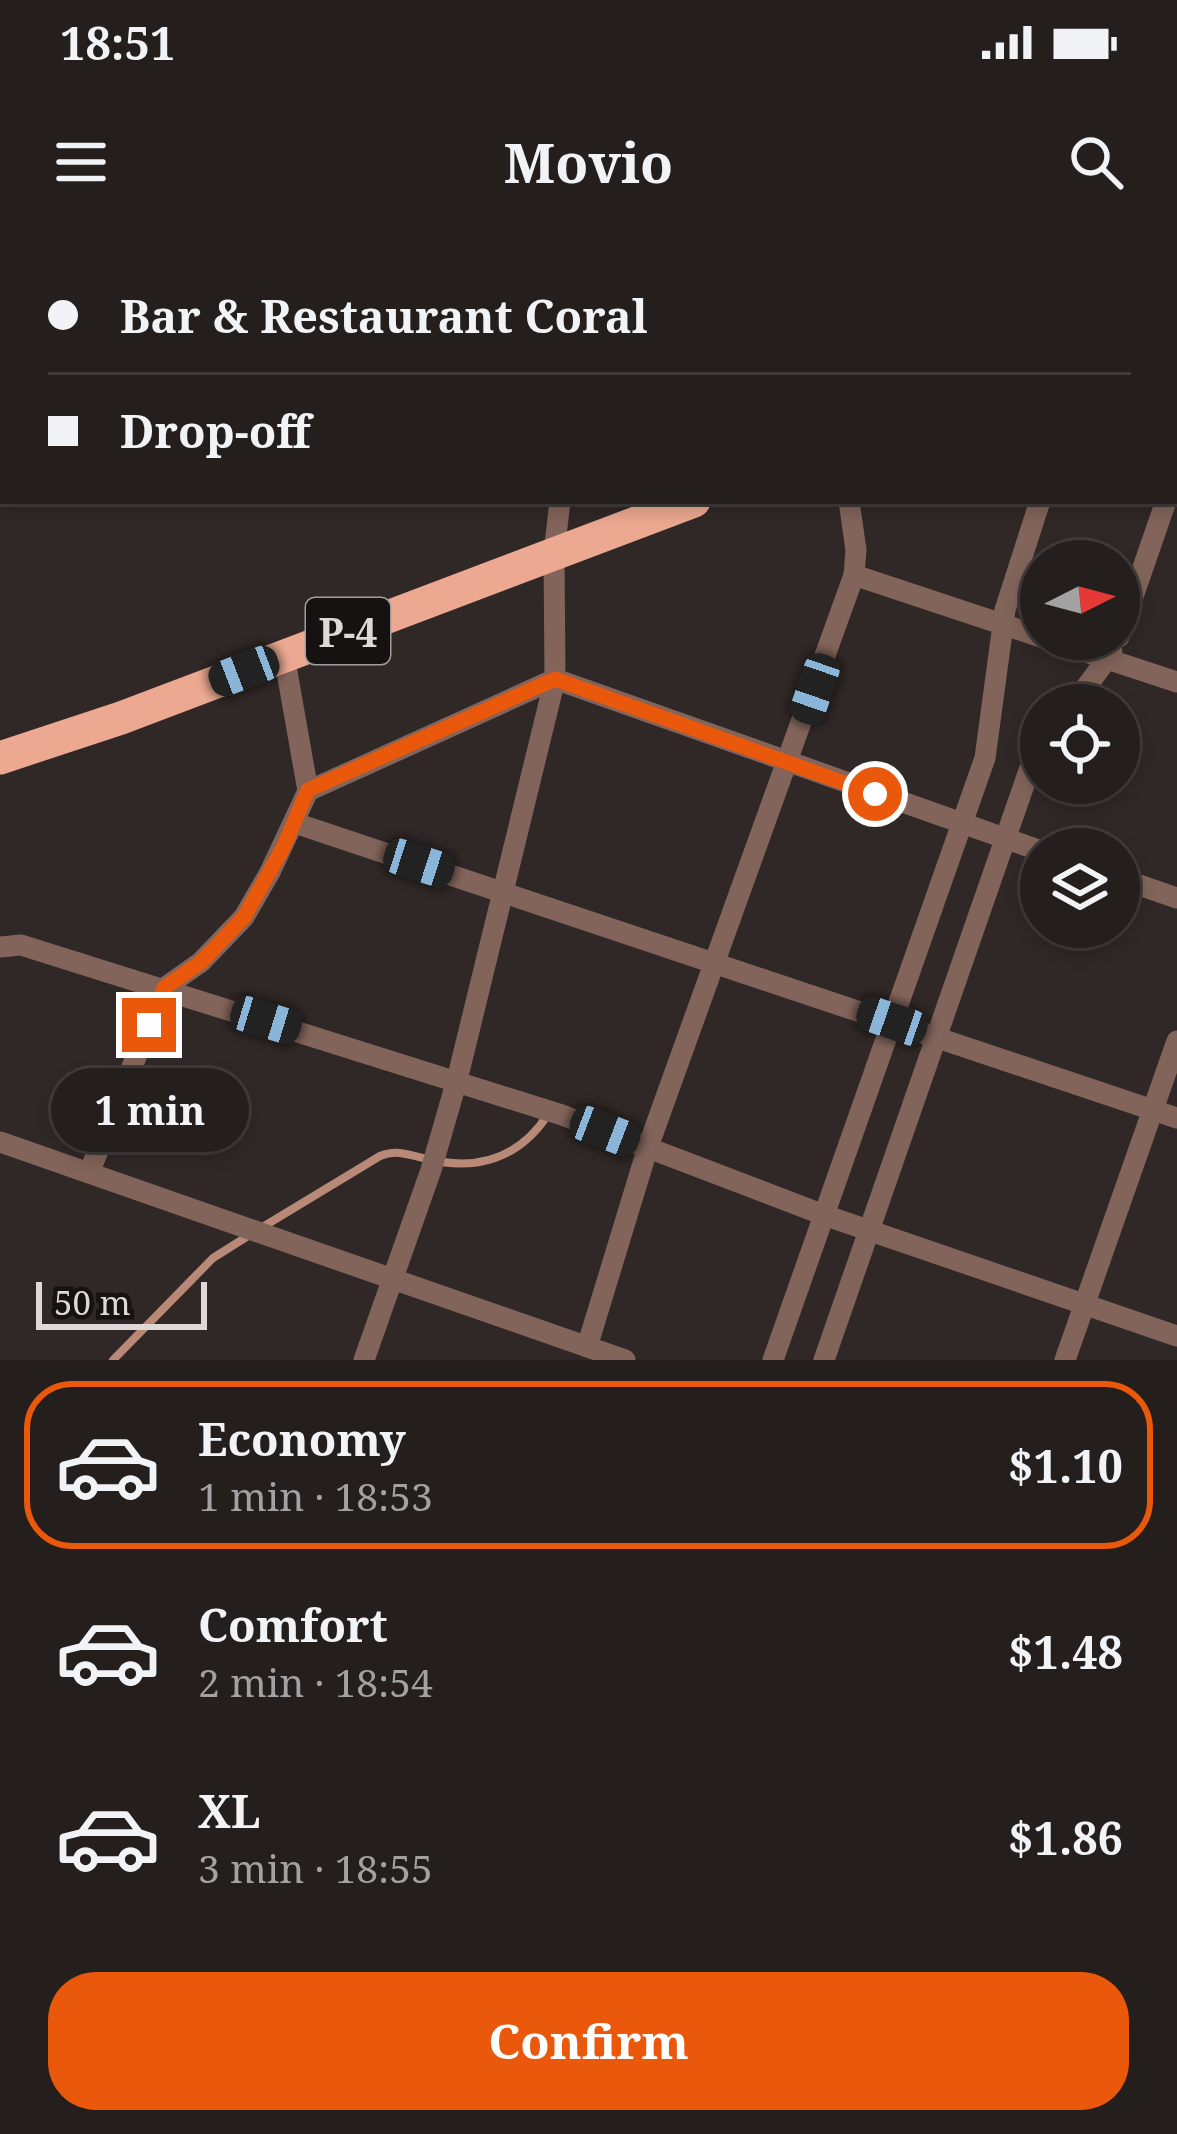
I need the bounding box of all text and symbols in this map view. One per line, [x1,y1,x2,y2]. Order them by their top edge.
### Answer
text: 18:51 [60,12,175,73]
text: Movio [504,125,673,199]
icon: menu [48,129,114,195]
icon: search [1063,129,1129,195]
text: Bar & Restaurant Coral [120,285,648,346]
text: Drop-off [120,400,311,461]
north arrow [1020,540,1140,660]
map controls [1020,540,1140,948]
road number: P-4 [306,598,390,664]
car [204,641,284,701]
car [786,649,844,729]
button: locate [1020,684,1140,804]
route start [848,767,902,821]
button: layers [1020,828,1140,948]
car [379,835,459,891]
car [226,992,306,1048]
car [852,992,932,1050]
route end [122,998,176,1052]
callout: 1 min [50,1067,248,1151]
text: 1 min [95,1083,205,1136]
car [565,1101,645,1161]
scale bar [36,1276,207,1329]
text: 50 m [54,1280,131,1325]
text: Economy [198,1408,406,1469]
icon: car [54,1411,162,1519]
text: $1.10 [1008,1435,1123,1496]
text: 1 min · 18:53 [198,1469,433,1522]
text: Comfort [198,1594,388,1655]
icon: car [54,1597,162,1705]
text: $1.48 [1008,1621,1123,1682]
text: 2 min · 18:54 [198,1655,433,1708]
text: XL [198,1780,260,1841]
icon: car [54,1783,162,1891]
text: $1.86 [1008,1807,1123,1868]
text: 3 min · 18:55 [198,1841,433,1894]
button: Confirm [48,1972,1129,2110]

